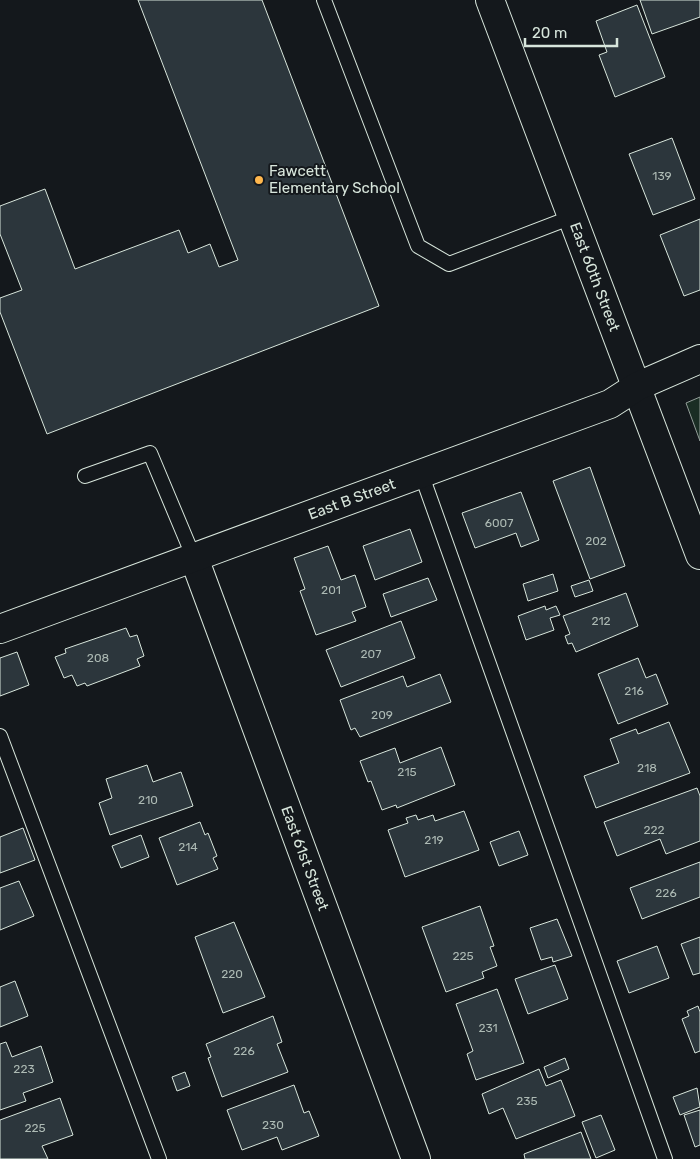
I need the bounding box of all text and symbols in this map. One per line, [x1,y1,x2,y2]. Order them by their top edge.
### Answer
scale bar [525,15,618,47]
text: 20 m [532,24,567,42]
place label: Fawcett Elementary School [269,162,400,197]
house number: 139 [652,169,672,183]
marker: Fawcett Elementary School [253,174,265,186]
street label: East 60th Street [566,220,624,334]
street label: East B Street [306,475,398,524]
house number: 6007 [485,516,513,530]
house number: 202 [585,534,607,548]
house number: 201 [321,583,341,597]
house number: 212 [591,614,611,628]
house number: 207 [361,647,381,661]
house number: 208 [87,651,109,665]
house number: 216 [624,684,644,698]
house number: 209 [371,708,393,722]
house number: 218 [637,761,657,775]
house number: 215 [397,765,417,779]
house number: 210 [138,793,158,807]
street label: East 61st Street [277,803,332,913]
house number: 222 [643,823,665,837]
house number: 219 [424,833,444,847]
house number: 214 [178,840,198,854]
house number: 226 [655,886,677,900]
house number: 225 [452,949,474,963]
house number: 220 [221,967,243,981]
house number: 231 [478,1021,498,1035]
house number: 226 [233,1044,255,1058]
house number: 223 [13,1062,35,1076]
house number: 235 [516,1094,538,1108]
house number: 230 [262,1118,284,1132]
house number: 225 [24,1121,46,1135]

